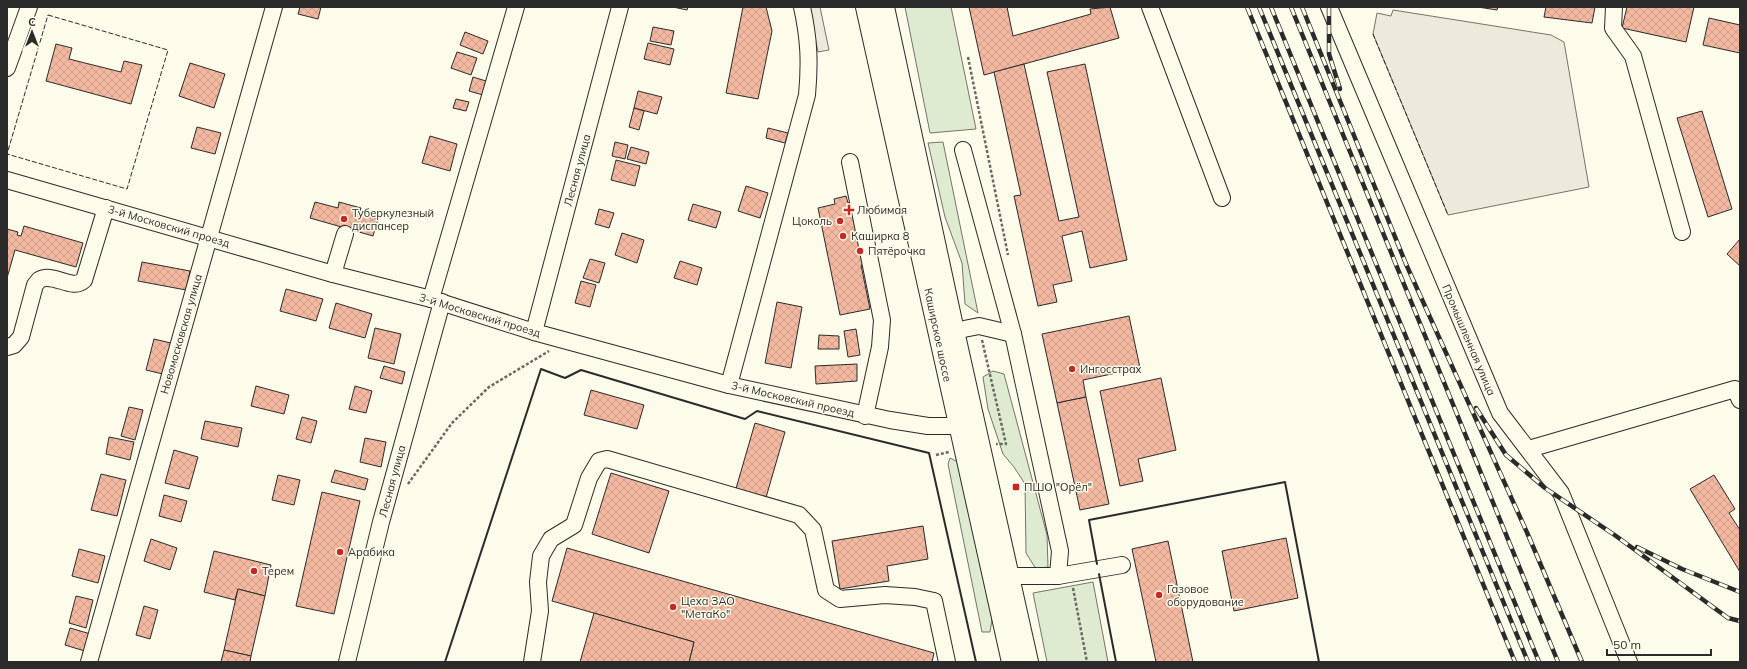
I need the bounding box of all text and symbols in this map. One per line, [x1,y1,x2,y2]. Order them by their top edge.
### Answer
north arrow [12,12,52,52]
text: С [28,15,36,29]
street label: Лесная улица [561,132,593,208]
street label: 3-й Московский проезд [106,202,232,250]
place label: Любимая [857,203,907,217]
marker: Любимая [844,205,854,215]
place label: Туберкулезный диспансер [352,206,434,233]
marker: Туберкулезный диспансер [339,214,349,224]
place label: Цоколь [792,214,832,228]
marker: Цоколь [835,216,845,226]
place label: Каширка 8 [851,229,910,243]
marker: Каширка 8 [838,231,848,241]
place label: Пятёрочка [868,244,925,258]
marker: Пятёрочка [855,246,865,256]
street label: Новомосковская улица [157,272,205,396]
street label: Промышленная улица [1439,282,1499,398]
street label: Каширское шоссе [921,287,955,383]
street label: 3-й Московский проезд [418,290,543,340]
place label: Ингосстрах [1080,362,1142,376]
marker: Ингосстрах [1067,364,1077,374]
street label: 3-й Московский проезд [730,378,856,420]
street label: Лесная улица [376,443,408,519]
place label: ПШО "Орёл" [1024,480,1092,494]
marker: ПШО "Орёл" [1011,482,1021,492]
place label: Арабика [348,545,395,559]
marker: Арабика [335,547,345,557]
place label: Терем [262,564,294,578]
marker: Терем [249,566,259,576]
place label: Газовое оборудование [1167,582,1244,609]
marker: Газовое оборудование [1154,590,1164,600]
place label: Цеха ЗАО "МетаКо" [681,594,735,621]
marker: Цеха ЗАО "МетаКо" [668,602,678,612]
scale bar [1607,631,1711,657]
text: 50 m [1613,637,1641,652]

